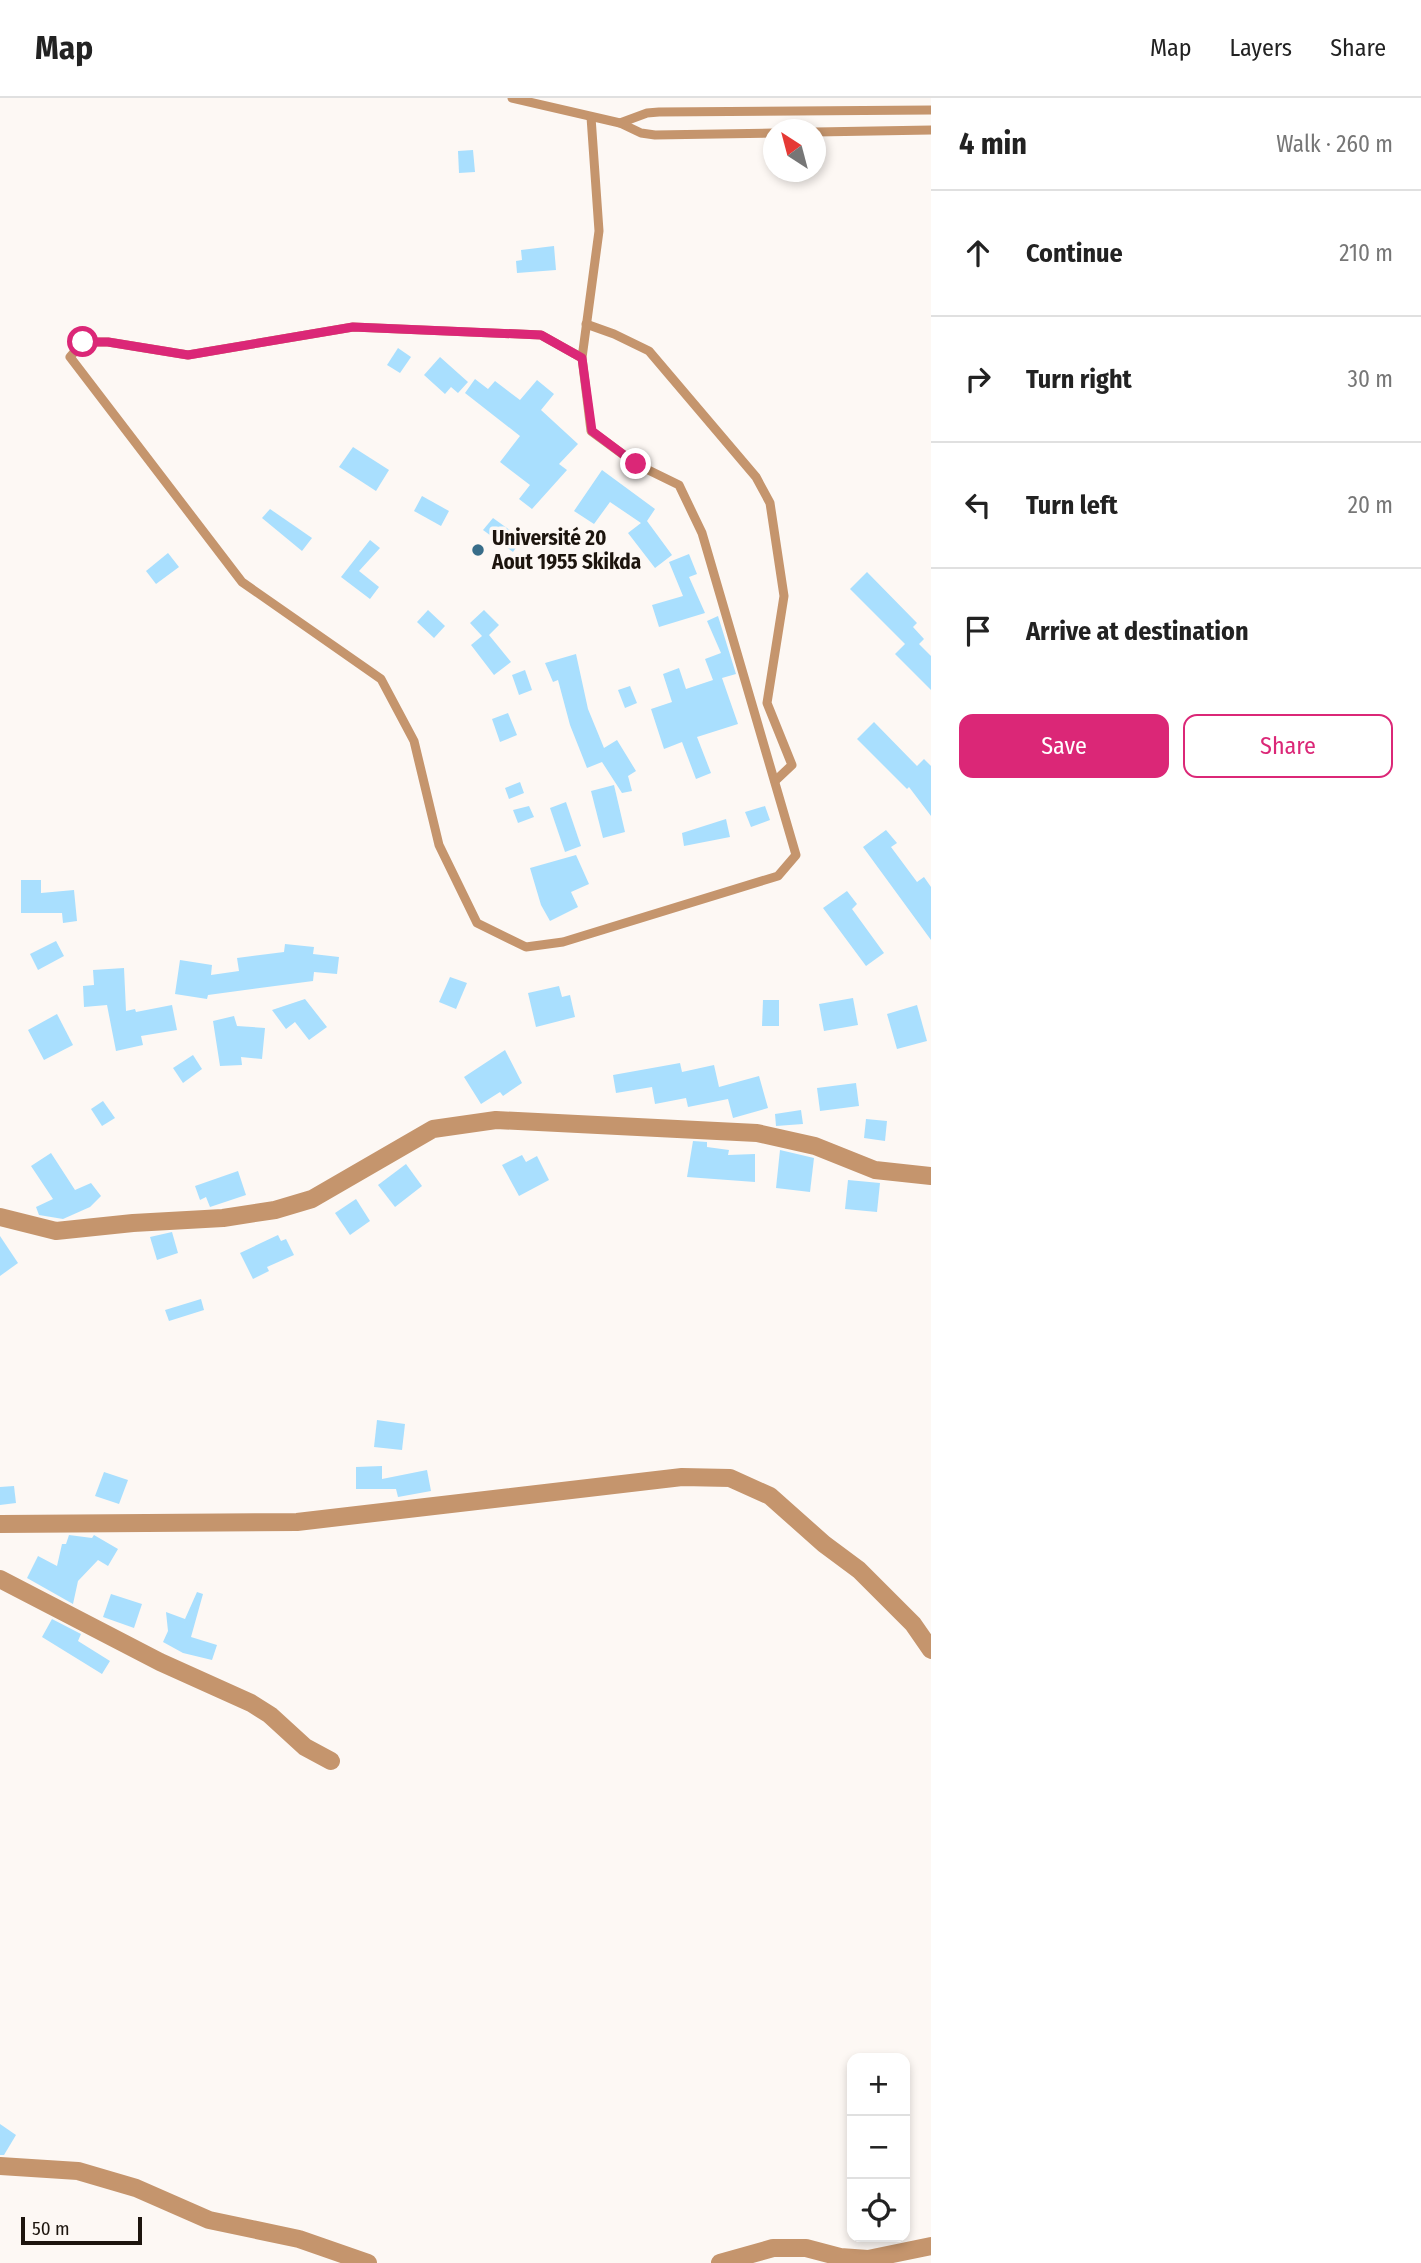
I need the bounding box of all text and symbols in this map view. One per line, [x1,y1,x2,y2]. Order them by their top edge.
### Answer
text: Map [35,28,93,68]
text: Map [1150,34,1192,62]
text: Layers [1230,34,1292,62]
text: Share [1330,34,1386,62]
north arrow [763,119,826,182]
text: 4 min [959,126,1027,162]
text: Walk · 260 m [1276,130,1393,158]
icon: ahead [959,234,997,272]
text: Continue [1026,238,1123,269]
text: 210 m [1339,239,1393,267]
route start [67,326,98,357]
icon: right [959,360,997,398]
text: Turn right [1026,364,1132,395]
text: 30 m [1348,365,1393,393]
route end [620,448,651,479]
icon: left [959,486,997,524]
text: Turn left [1026,490,1118,521]
text: 20 m [1348,491,1393,519]
place label: Université 20 Aout 1955 Skikda [491,525,641,575]
marker: Université 20 Aout 1955 Skikda [470,542,486,558]
icon: arrive [959,612,997,650]
text: Arrive at destination [1026,616,1249,647]
button: Save [959,714,1169,778]
button: Share [1183,714,1393,778]
map controls [847,2053,910,2242]
button: + [847,2053,910,2116]
button: − [847,2116,910,2179]
button: locate [847,2179,910,2242]
scale bar [21,2214,142,2246]
text: 50 m [32,2217,70,2240]

